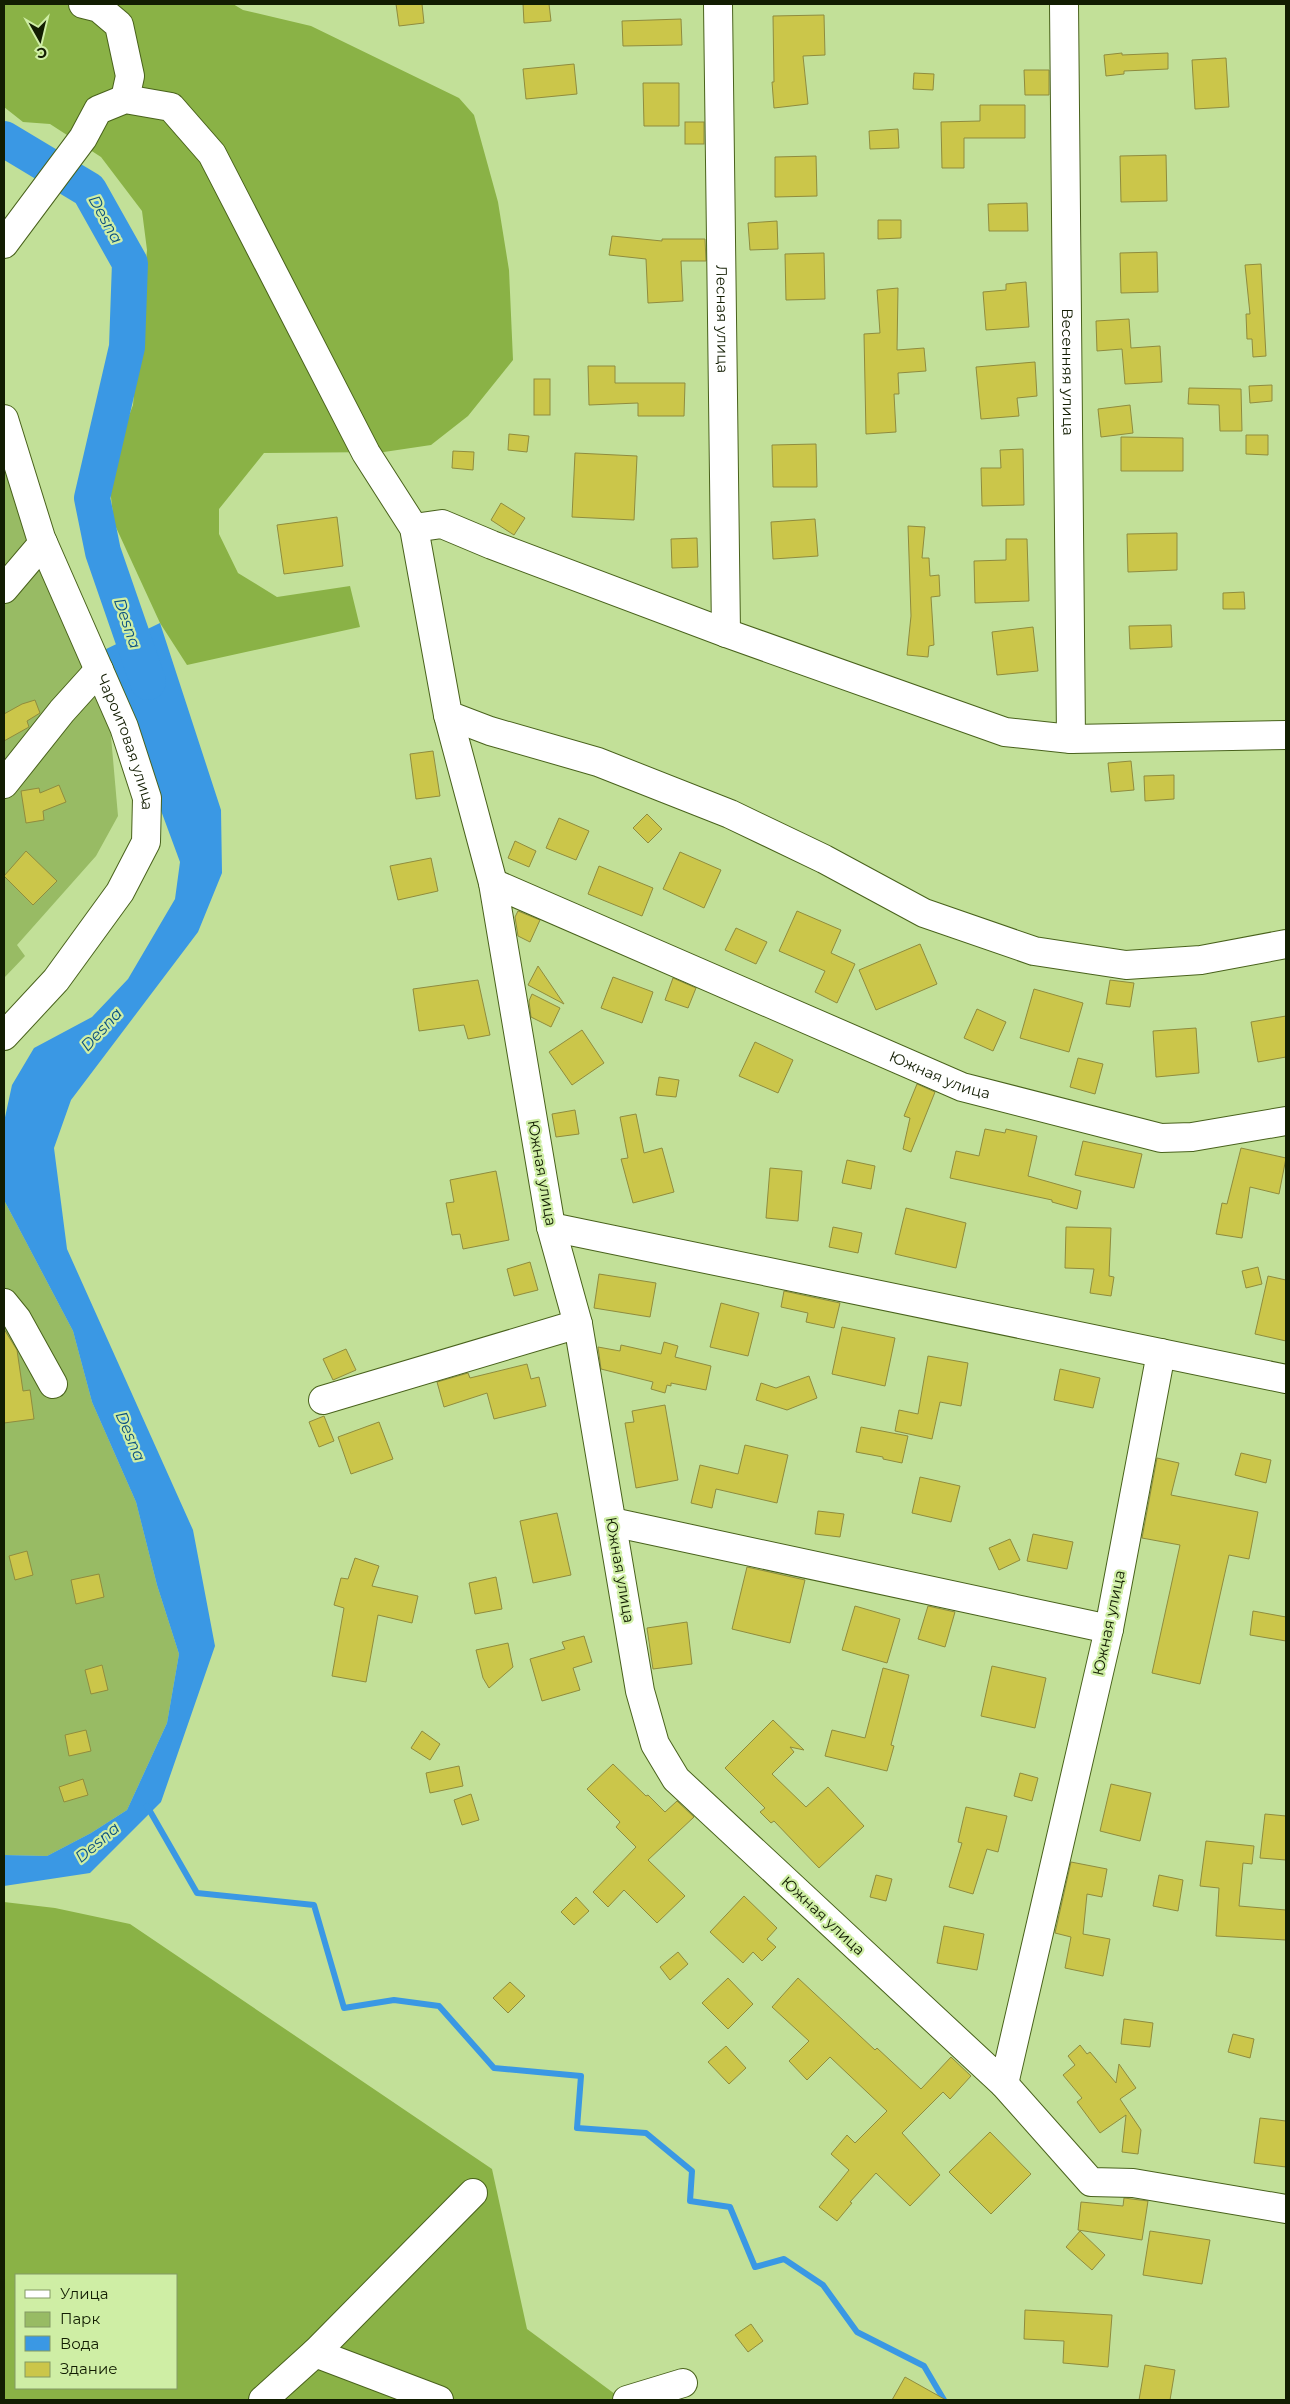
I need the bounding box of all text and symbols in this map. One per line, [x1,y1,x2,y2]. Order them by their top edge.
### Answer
north arrow [15,15,65,65]
text: С [36,43,48,62]
water label: Desna [85,192,127,247]
street label: Лесная улица [712,265,733,373]
street label: Весенняя улица [1058,308,1078,436]
water label: Desna [110,595,145,651]
street label: Чароитовая улица [93,671,158,810]
water label: Desna [77,1004,126,1055]
street label: Южная улица [886,1047,992,1103]
street label: Южная улица [524,1118,561,1227]
water label: Desna [112,1408,150,1464]
street label: Южная улица [602,1515,639,1624]
street label: Южная улица [1088,1568,1129,1677]
water label: Desna [71,1818,124,1866]
street label: Южная улица [778,1872,869,1959]
legend [15,2274,178,2389]
text: Улица [60,2284,108,2303]
text: Парк [60,2309,100,2328]
text: Вода [60,2334,99,2353]
text: Здание [60,2359,118,2378]

